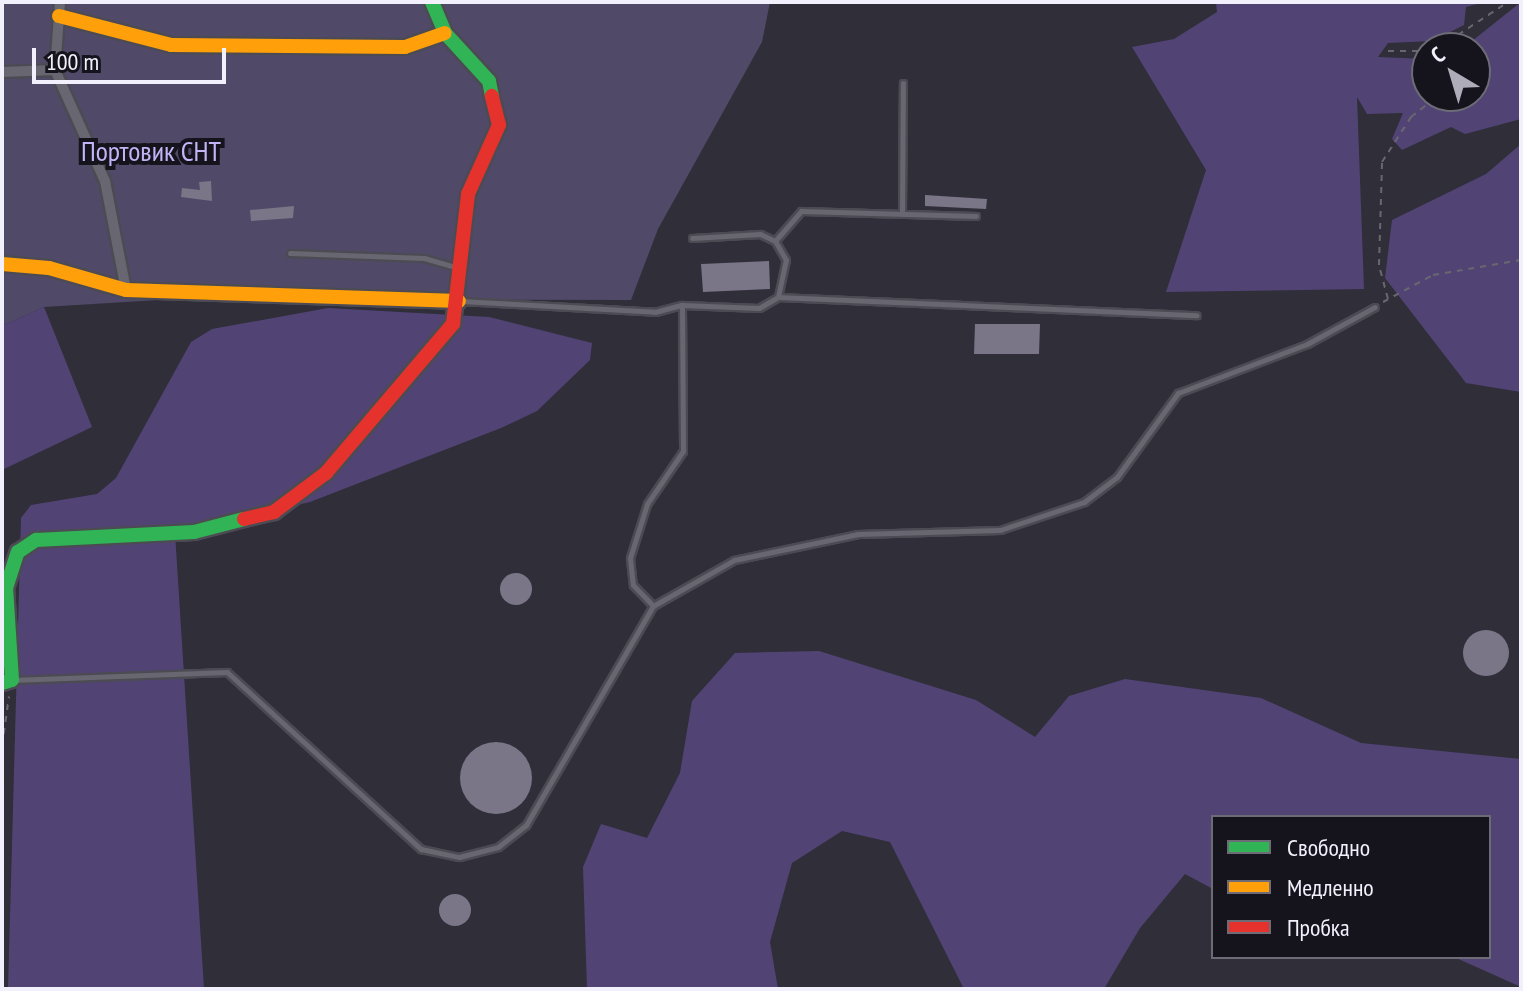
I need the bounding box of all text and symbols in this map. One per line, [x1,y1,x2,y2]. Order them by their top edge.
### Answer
scale bar [36,32,230,82]
north arrow [1411,32,1491,112]
text: С [1425,41,1450,69]
text: 100 m [46,46,99,77]
park label: Портовик СНТ [81,134,221,168]
legend [1211,815,1491,959]
text: Свободно [1287,832,1370,863]
text: Медленно [1287,872,1374,903]
text: Пробка [1287,912,1350,943]

